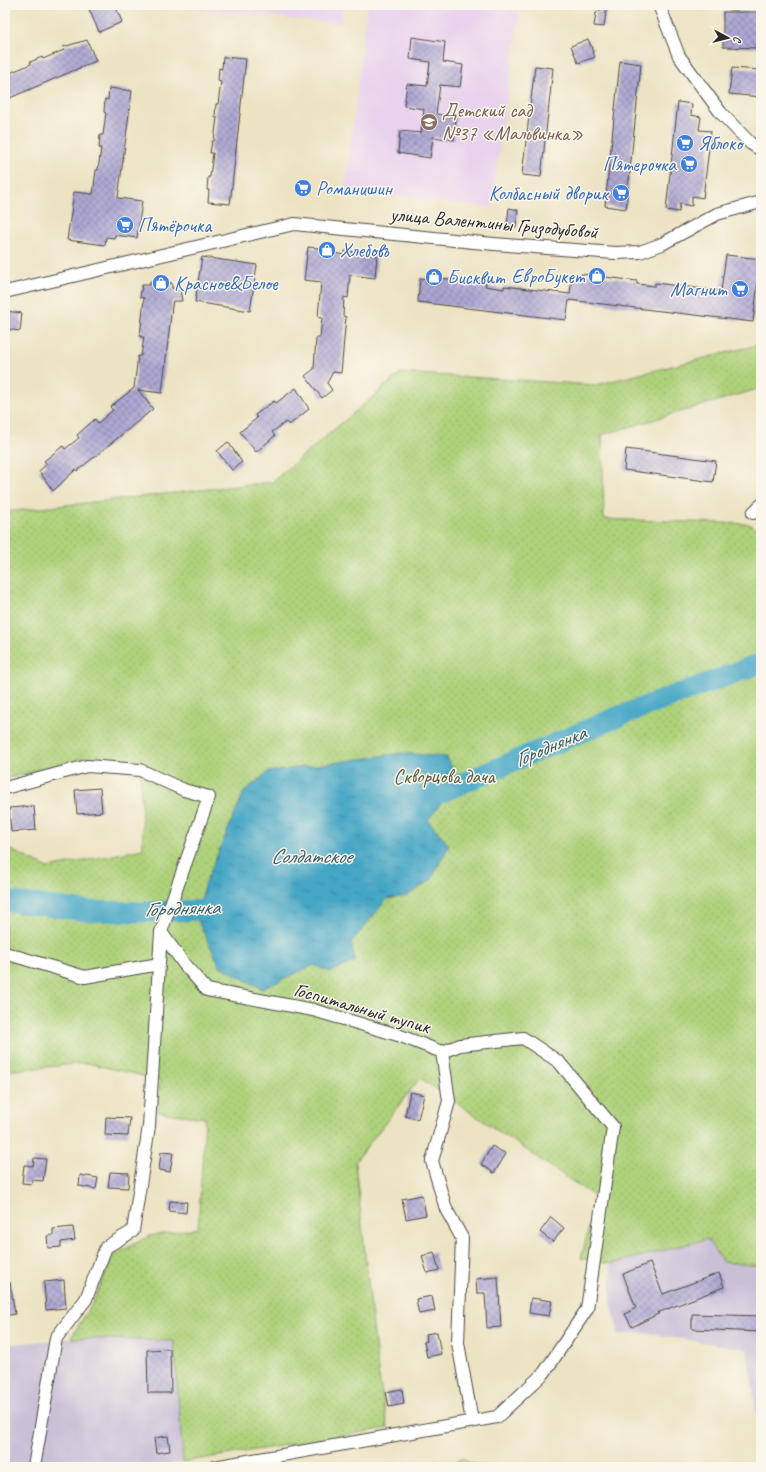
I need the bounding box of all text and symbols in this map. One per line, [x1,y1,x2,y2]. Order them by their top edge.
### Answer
north arrow [708,18,748,58]
text: С [730,36,745,44]
place label: Детский сад №37 «Мальвинка» [442,98,583,146]
school or university icon: Детский сад №37 «Мальвинка» [419,112,439,132]
place label: Яблоко [698,131,744,156]
supermarket icon: Яблоко [675,133,695,153]
place label: Пятерочка [603,152,677,177]
supermarket icon: Пятерочка [679,154,699,174]
place label: Романишин [316,176,394,201]
supermarket icon: Романишин [293,178,313,198]
place label: Колбасный дворик [489,181,610,206]
supermarket icon: Колбасный дворик [611,183,631,203]
street label: улица Валентины Гризодубовой [388,201,600,245]
place label: Пятёрочка [138,213,213,238]
supermarket icon: Пятёрочка [115,215,135,235]
place label: Хлебовъ [340,238,390,263]
shop icon: Хлебовъ [317,240,337,260]
place label: ЕвроБукет [511,264,586,289]
place label: Бисквит [447,265,506,290]
shop icon: ЕвроБукет [587,266,607,286]
shop icon: Бисквит [424,267,444,287]
place label: Красное&Белое [174,271,279,296]
shop icon: Красное&Белое [151,273,171,293]
place label: Магнит [670,277,728,302]
supermarket icon: Магнит [730,279,750,299]
water label: Городнянка [510,719,591,773]
park label: Скворцова дача [393,764,497,789]
water label: Солдатское [271,843,354,869]
water label: Городнянка [144,894,222,922]
street label: Госпитальный тупик [291,977,435,1040]

